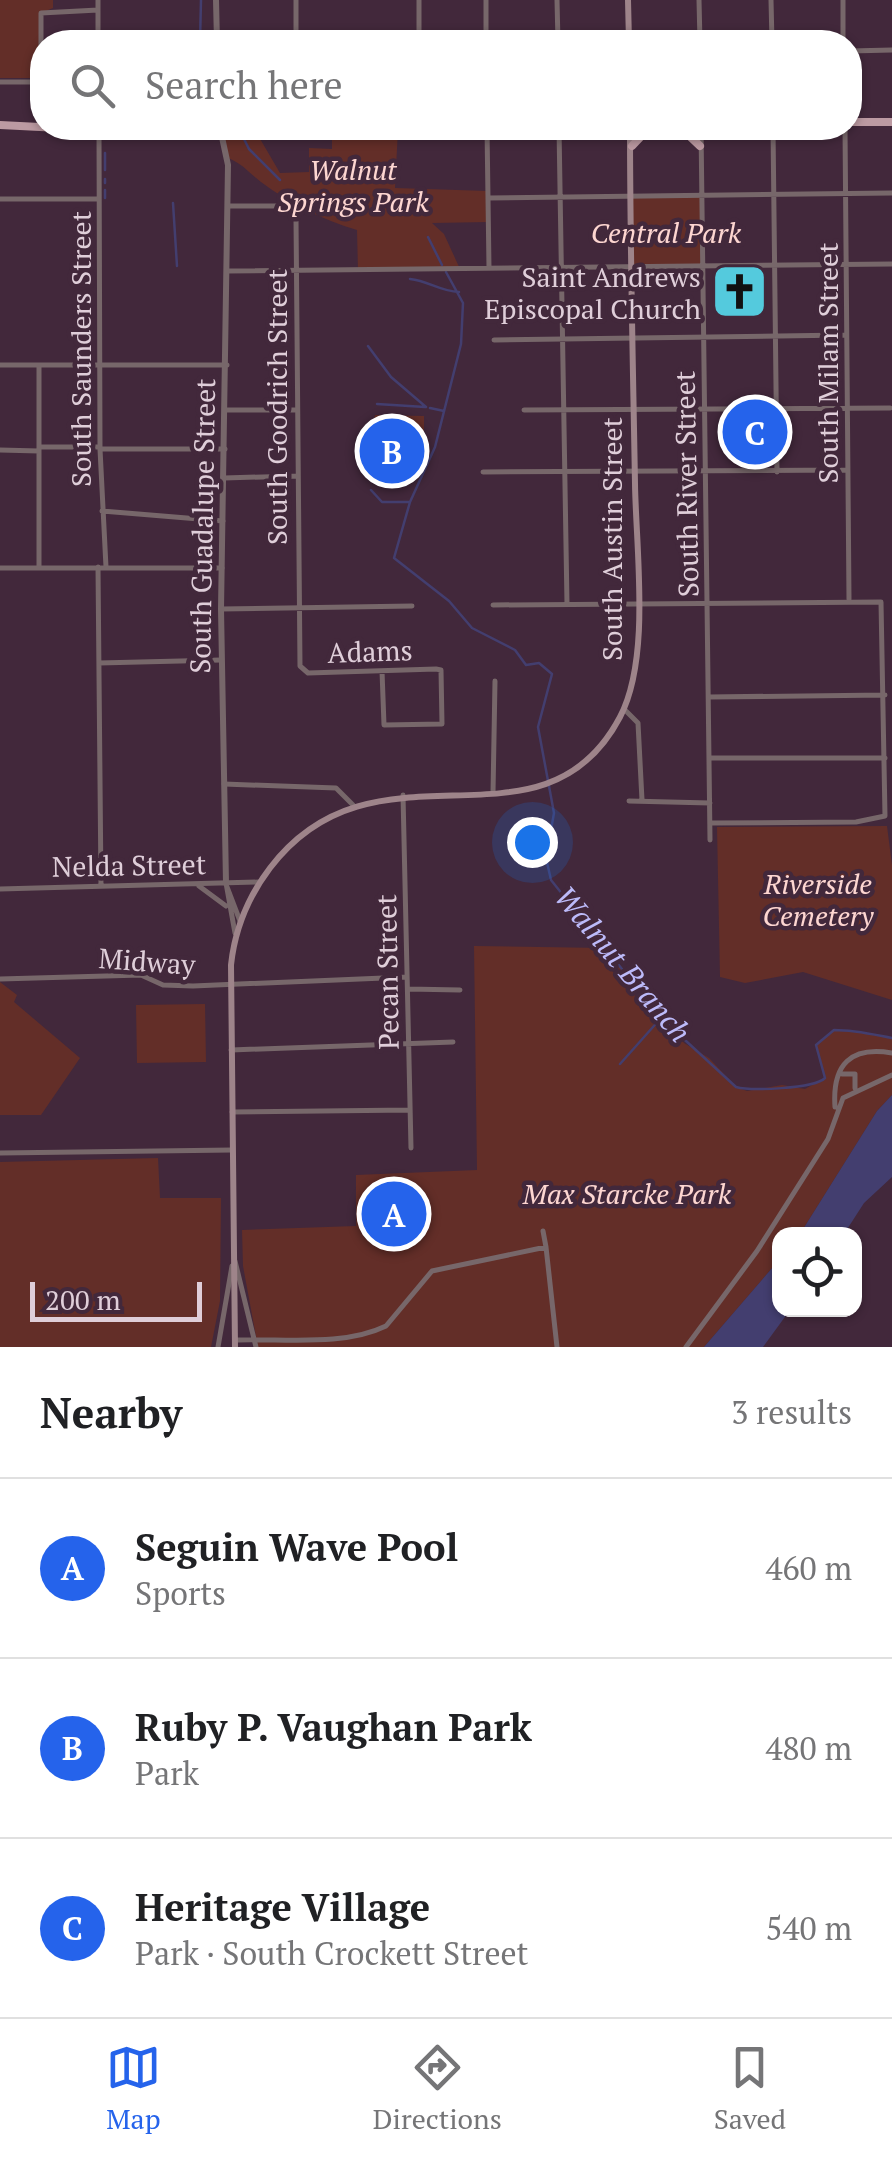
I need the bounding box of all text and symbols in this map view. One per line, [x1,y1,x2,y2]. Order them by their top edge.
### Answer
search box [30,30,862,140]
icon: search [65,58,120,113]
text: Search here [145,60,343,110]
park label: Walnut Springs Park [277,151,429,220]
street label: South Saunders Street [62,210,99,487]
park label: Central Park [591,214,742,251]
street label: South Milam Street [809,242,846,484]
place label: Saint Andrews Episcopal Church [484,258,701,327]
church icon: Saint Andrews Episcopal Church [710,262,770,322]
street label: South Goodrich Street [258,268,295,545]
street label: South River Street [666,370,706,598]
street label: South Guadalupe Street [181,377,223,674]
pin: C [722,394,788,470]
pin: B [360,414,424,488]
street label: South Austin Street [593,416,630,661]
street label: Adams [327,631,413,671]
your location [507,817,558,868]
street label: Nelda Street [52,845,207,885]
park label: Riverside Cemetery [763,865,875,934]
water label: Walnut Branch [546,877,700,1051]
street label: Pecan Street [367,893,407,1050]
street label: Midway [97,939,197,983]
park label: Max Starcke Park [522,1175,732,1212]
pin: A [362,1176,426,1252]
map controls [772,1227,862,1317]
button: locate [772,1227,862,1317]
scale bar [30,1277,202,1322]
text: 200 m [45,1281,121,1318]
text: Nearby [40,1384,182,1440]
text: 3 results [731,1391,852,1433]
text: Seguin Wave Pool [135,1522,458,1572]
text: A [61,1547,84,1589]
text: 460 m [765,1547,852,1589]
text: Sports [135,1572,226,1614]
text: Ruby P. Vaughan Park [135,1702,532,1752]
text: B [62,1727,83,1769]
text: 480 m [765,1727,852,1769]
text: Park [135,1752,199,1794]
text: Heritage Village [135,1882,430,1932]
text: C [62,1907,83,1949]
text: 540 m [765,1907,852,1949]
text: Park · South Crockett Street [135,1932,528,1974]
tab: Map [106,2040,161,2137]
tab: Directions [373,2040,502,2137]
tab: Saved [714,2040,786,2137]

